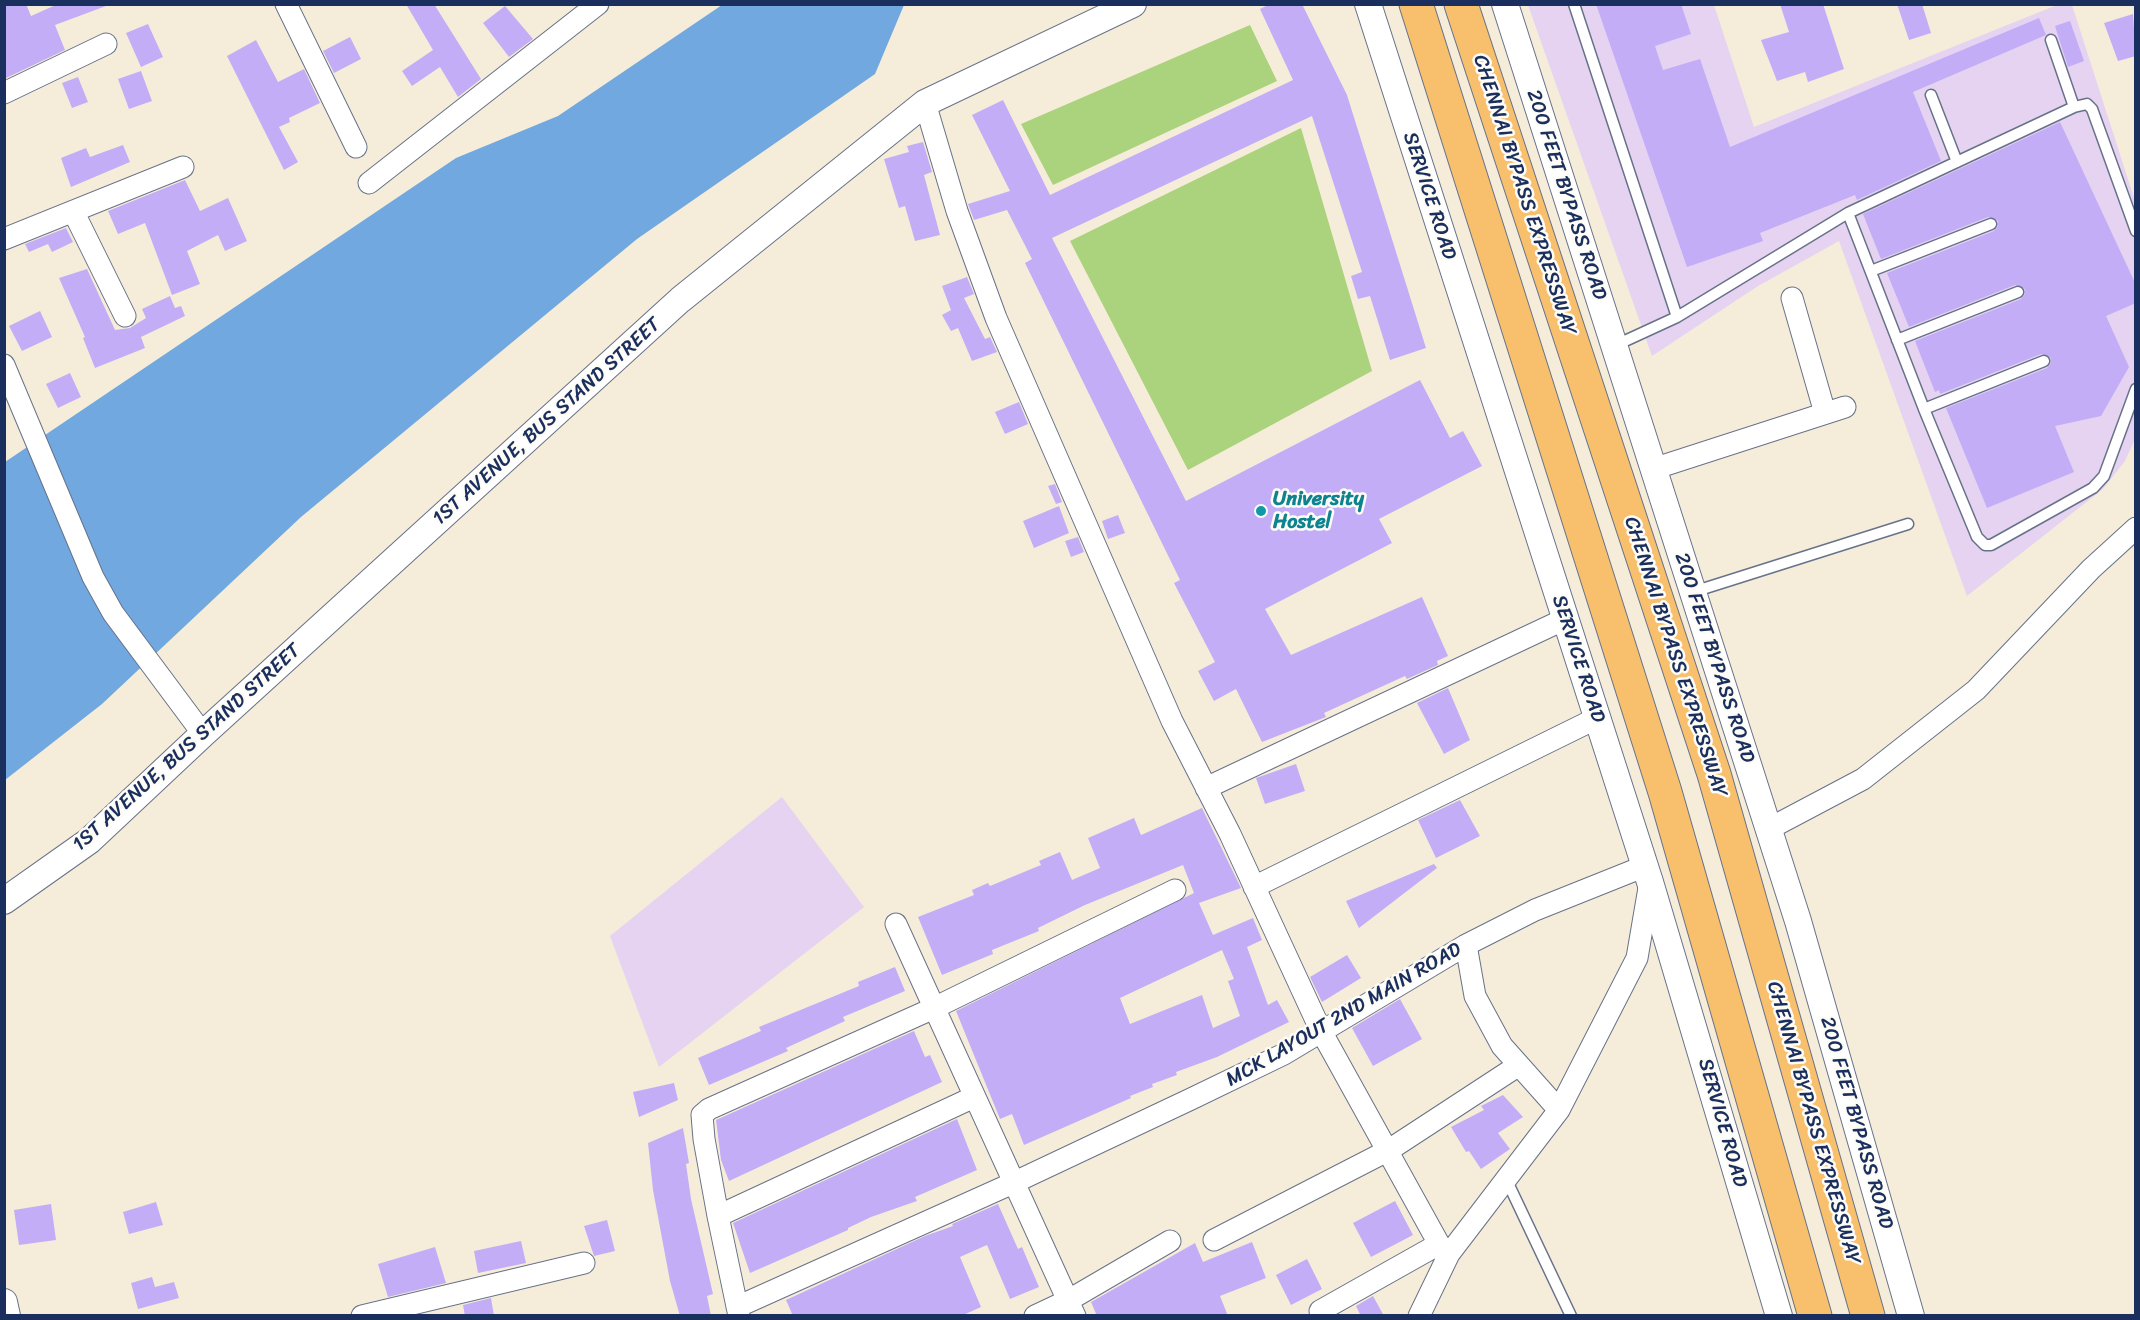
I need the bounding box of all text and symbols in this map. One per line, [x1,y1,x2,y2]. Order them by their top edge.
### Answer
street label: CHENNAI BYPASS EXPRESSWAY [1467,52,1581,338]
street label: 200 FEET BYPASS ROAD [1521,87,1611,303]
street label: SERVICE ROAD [1397,129,1461,263]
street label: 1ST AVENUE, BUS STAND STREET [428,313,666,531]
place label: University Hostel [1273,488,1364,535]
marker: University Hostel [1254,504,1268,518]
street label: CHENNAI BYPASS EXPRESSWAY [1618,514,1732,800]
street label: 200 FEET BYPASS ROAD [1669,550,1759,766]
street label: SERVICE ROAD [1546,592,1610,726]
street label: 1ST AVENUE, BUS STAND STREET [68,639,306,857]
street label: MCK LAYOUT 2ND MAIN ROAD [1222,938,1466,1092]
street label: CHENNAI BYPASS EXPRESSWAY [1761,979,1865,1267]
street label: 200 FEET BYPASS ROAD [1814,1014,1898,1232]
street label: SERVICE ROAD [1692,1056,1752,1190]

